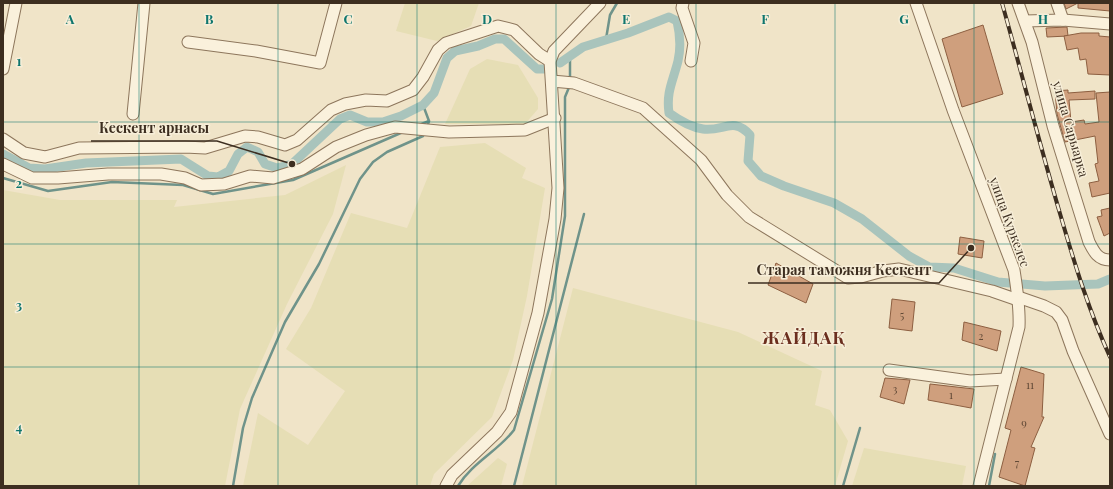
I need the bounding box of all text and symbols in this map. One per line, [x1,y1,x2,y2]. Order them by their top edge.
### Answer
text: A [65,10,75,27]
text: B [205,10,214,27]
text: C [343,10,353,27]
text: D [482,10,492,27]
text: E [622,10,630,27]
text: F [761,10,769,27]
text: G [899,10,909,27]
text: H [1038,10,1048,27]
text: 1 [17,52,22,69]
street label: улица Сарыарка [1049,78,1093,179]
callout: Кескент арнасы [91,115,217,141]
text: Кескент арнасы [99,118,209,137]
text: 2 [16,174,23,191]
street label: улица Куркелес [986,174,1035,269]
callout: Старая таможня Кескент [748,257,939,283]
text: Старая таможня Кескент [757,260,931,279]
text: 3 [16,296,22,313]
house number: 5 [900,307,905,322]
district label: ЖАЙДАҚ [761,326,846,348]
house number: 2 [978,328,984,343]
house number: 11 [1026,377,1034,392]
house number: 3 [893,381,898,396]
house number: 1 [949,387,953,402]
house number: 9 [1021,415,1027,430]
text: 4 [16,418,23,435]
house number: 7 [1015,455,1020,470]

